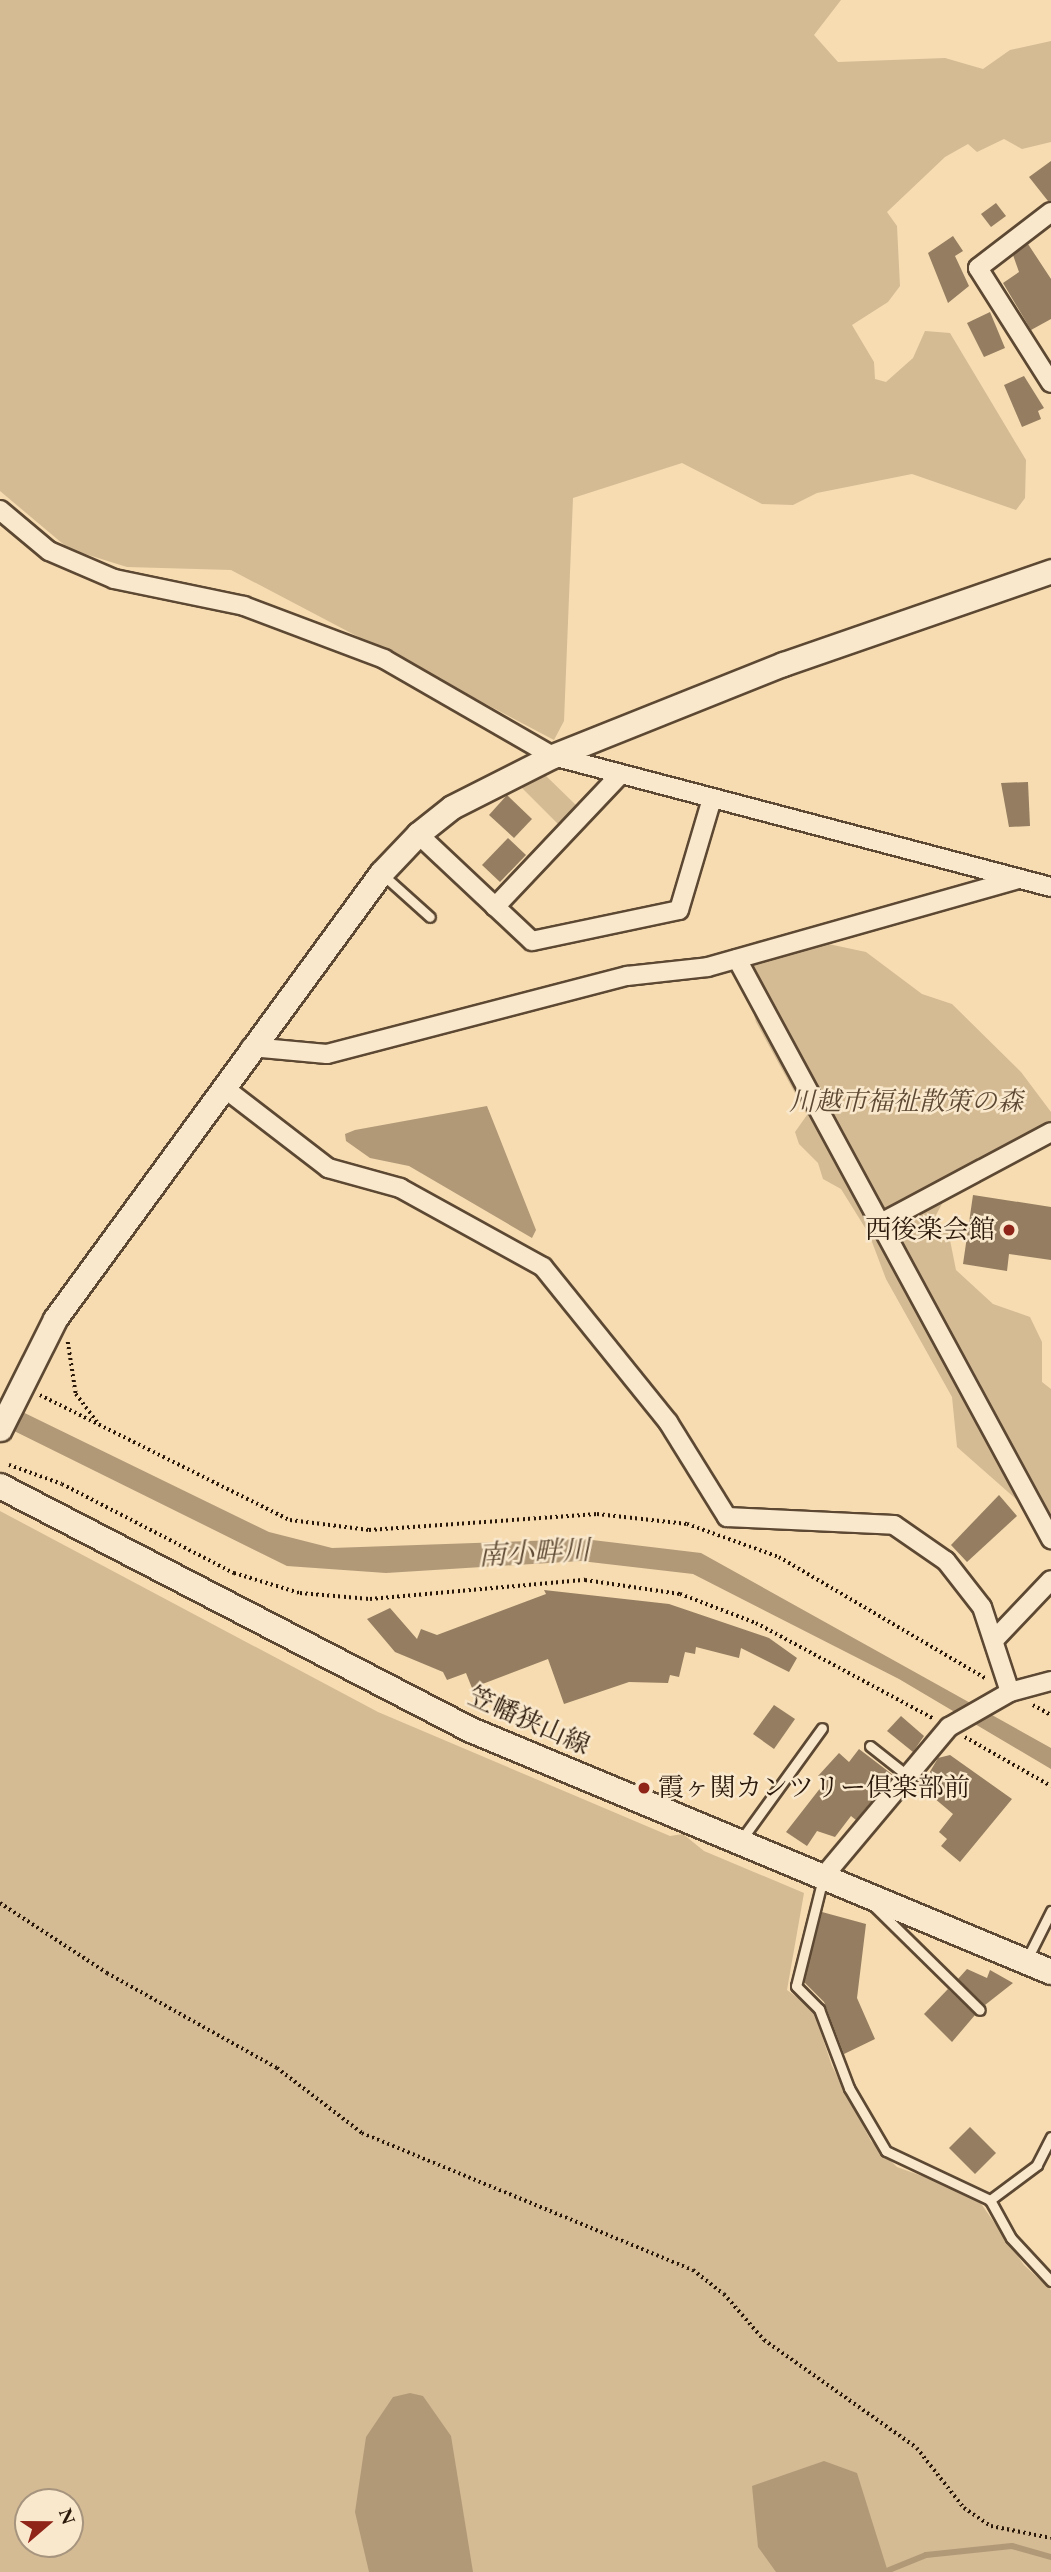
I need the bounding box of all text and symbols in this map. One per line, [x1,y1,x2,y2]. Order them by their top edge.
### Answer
park label: 川越市福祉散策の森 [789,1086,1023,1118]
place label: 西後楽会館 [865,1214,995,1246]
marker: 西後楽会館 [1001,1222,1017,1238]
water label: 南小畔川 [477,1532,591,1572]
street label: 笠幡狭山線 [463,1680,595,1762]
place label: 霞ヶ関カンツリー倶楽部前 [658,1772,970,1804]
marker: 霞ヶ関カンツリー倶楽部前 [636,1780,652,1796]
north arrow [14,2488,84,2558]
text: N [53,2505,82,2528]

